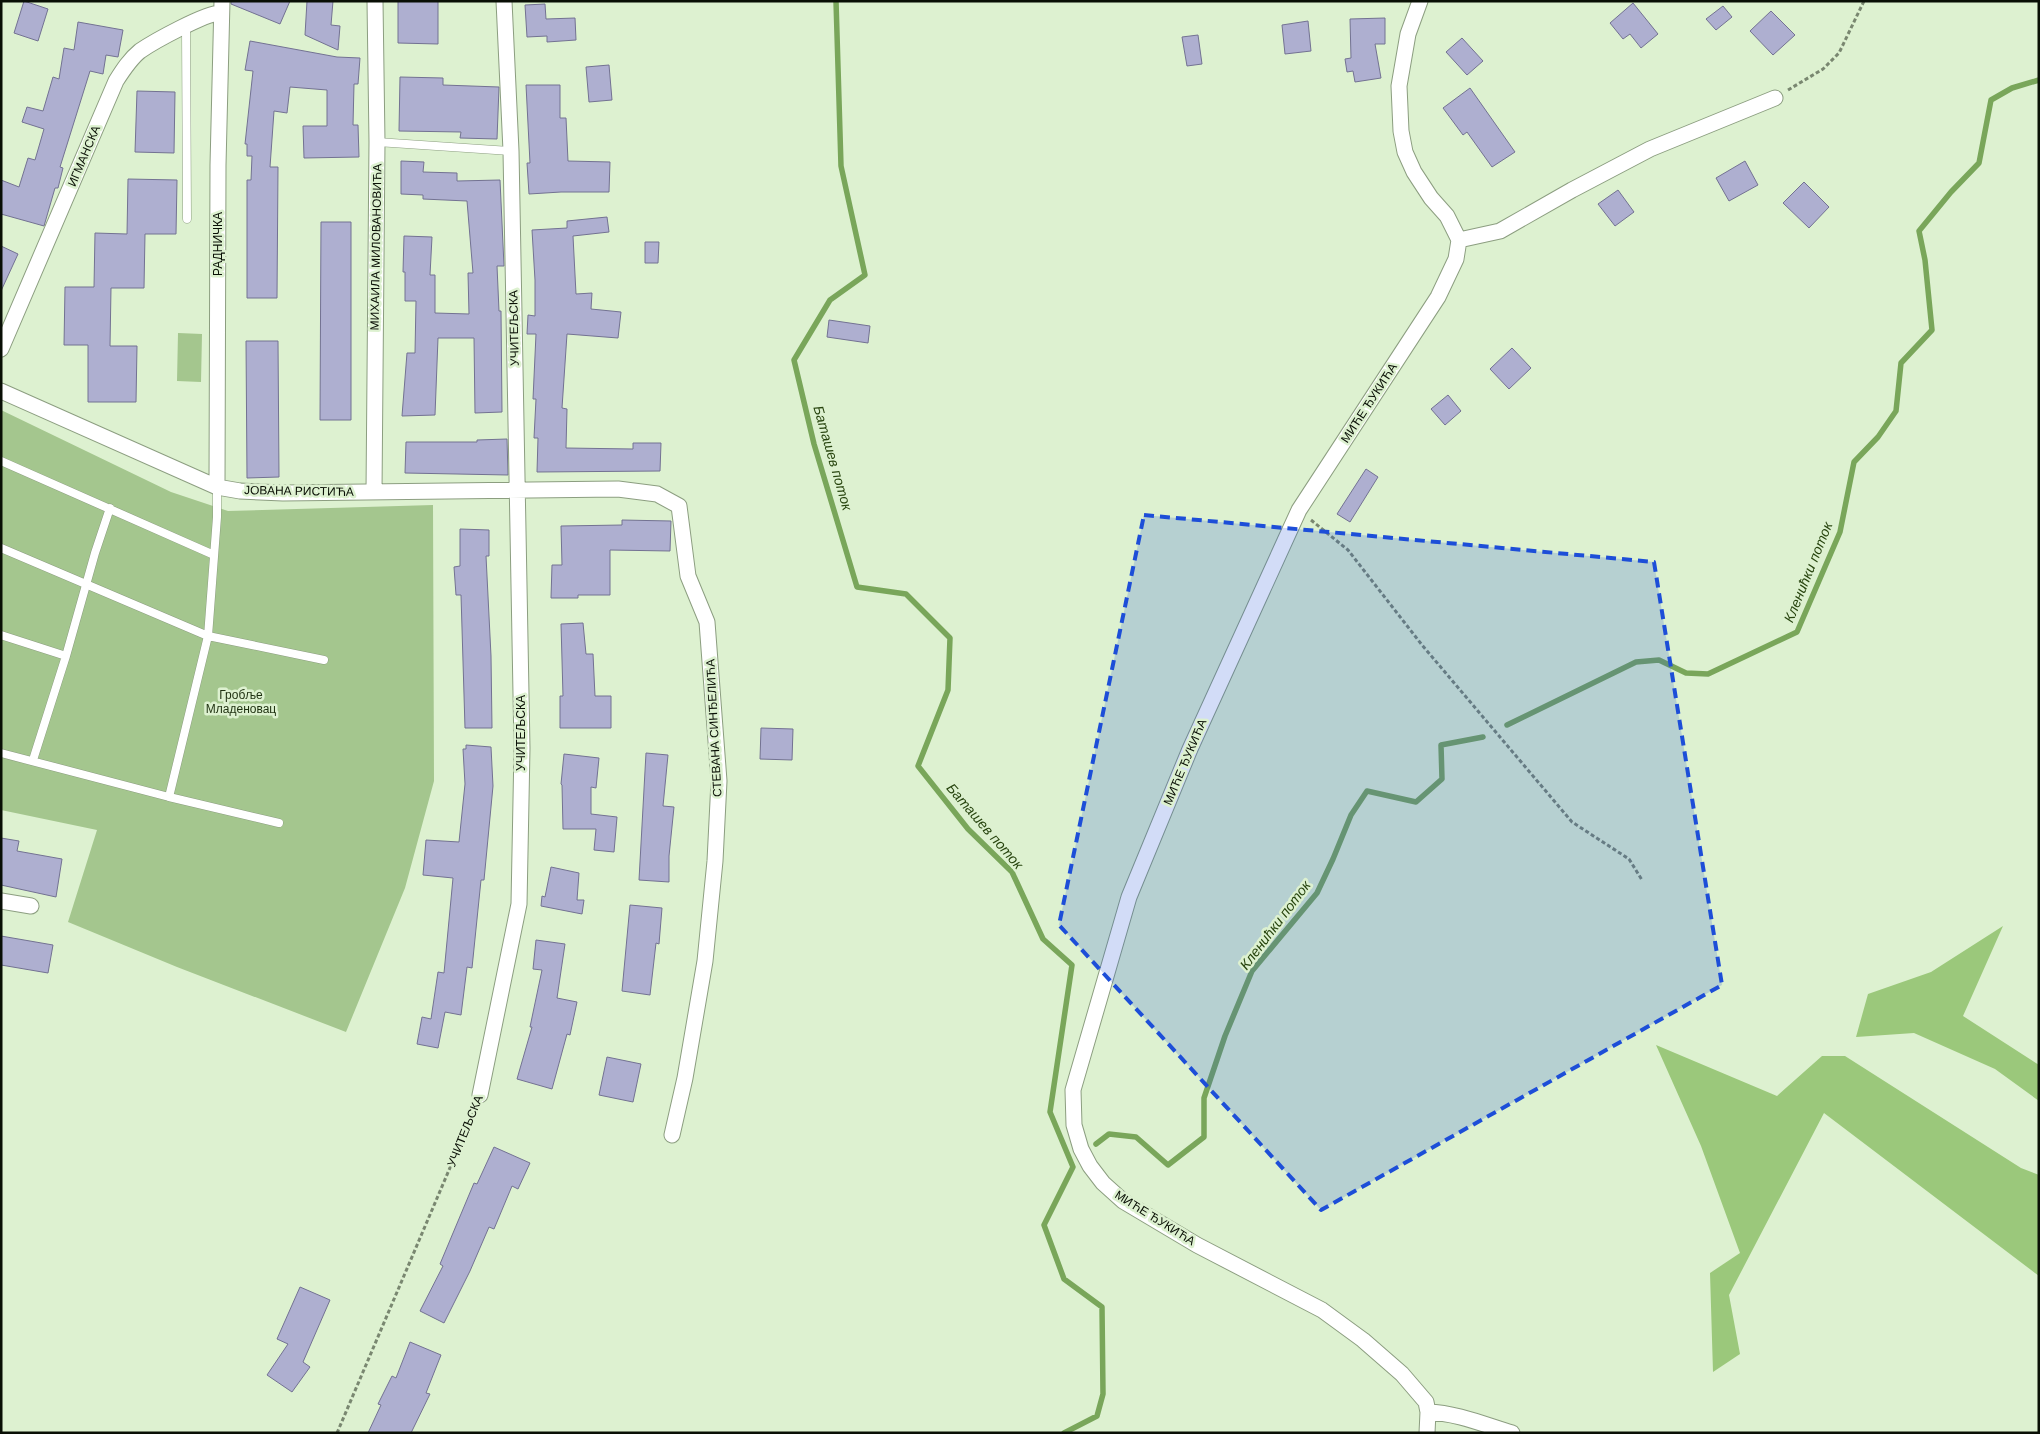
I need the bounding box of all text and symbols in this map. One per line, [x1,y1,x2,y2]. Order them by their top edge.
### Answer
street label: ИГМАНСКА [64,123,104,189]
street label: МИХАИЛА МИЛОВАНОВИЋА [367,164,385,330]
street label: РАДНИЧКА [210,212,226,276]
street label: УЧИТЕЉСКА [505,290,523,366]
street label: МИЋЕ ЂУКИЋА [1337,360,1401,446]
water label: Баташев поток [809,403,857,514]
street label: ЈОВАНА РИСТИЋА [244,482,354,500]
water label: Кленићки поток [1780,518,1837,625]
street label: СТЕВАНА СИНЂЕЛИЋА [702,659,726,797]
park label: Гробље Младеновац [206,687,276,717]
street label: УЧИТЕЉСКА [513,695,529,771]
street label: МИЋЕ ЂУКИЋА [1160,717,1210,807]
water label: Баташев поток [943,779,1028,874]
water label: Кленићки поток [1236,876,1315,973]
street label: УЧИТЕЉСКА [443,1093,487,1169]
street label: МИЋЕ ЂУКИЋА [1112,1187,1198,1249]

